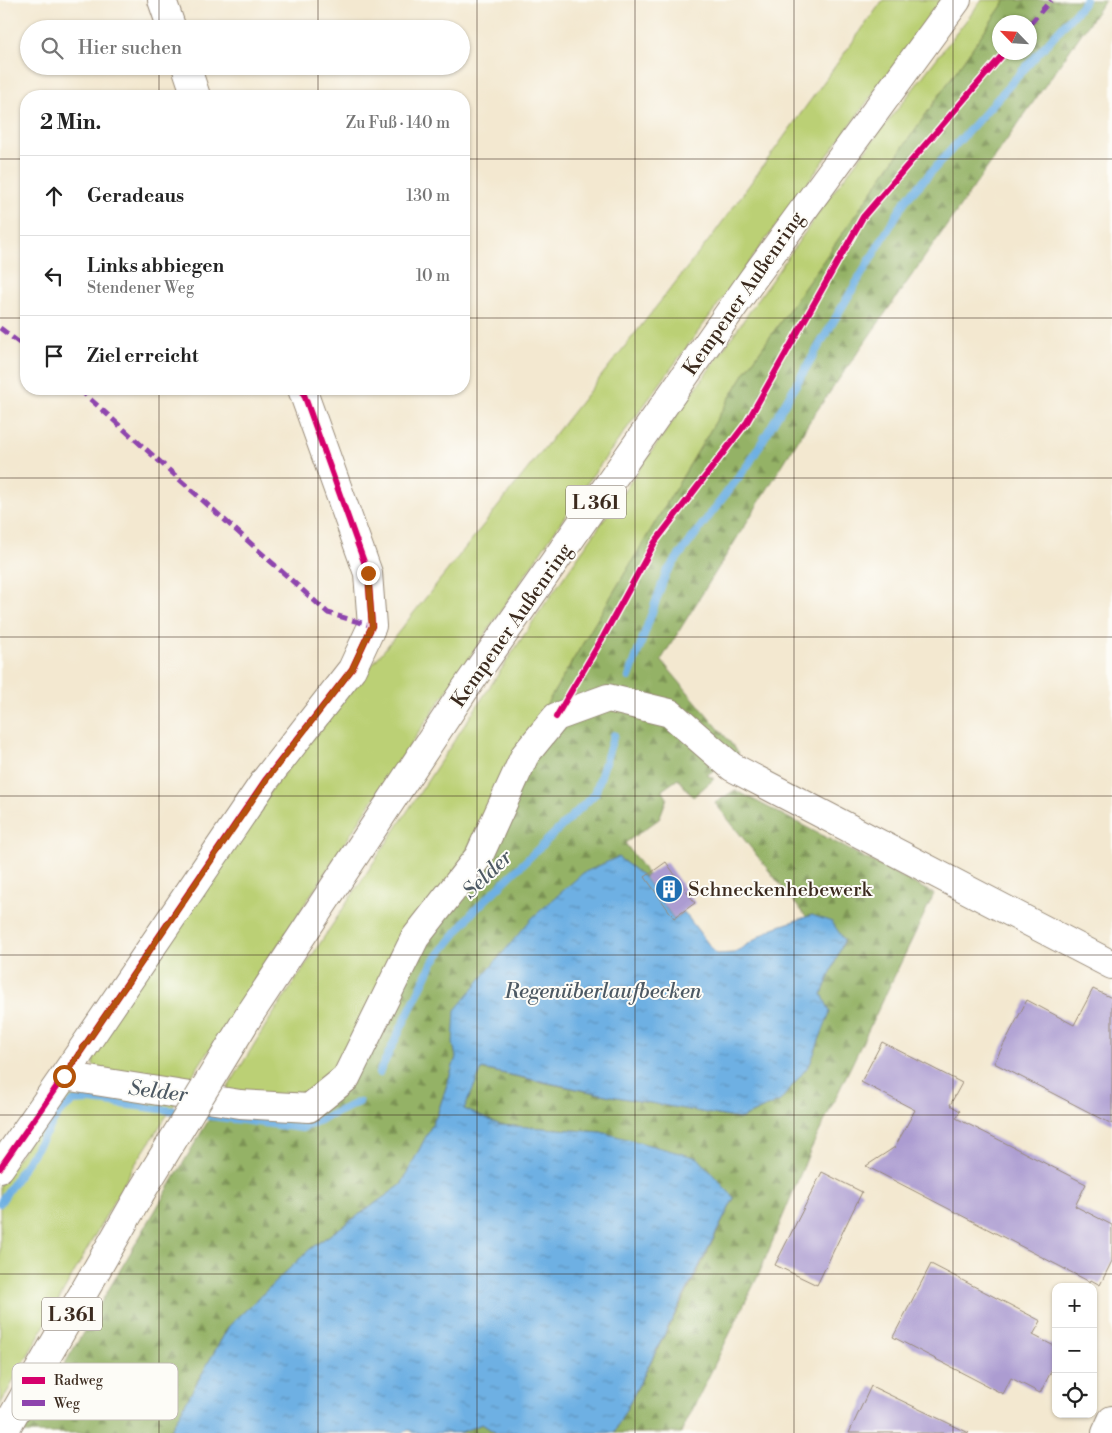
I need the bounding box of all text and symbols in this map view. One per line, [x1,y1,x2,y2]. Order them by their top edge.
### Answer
north arrow [992,15,1037,60]
search box [20,20,470,75]
icon: search [38,34,66,62]
text: Hier suchen [78,36,182,60]
text: 2 Min. [40,110,101,136]
text: Zu Fuß · 140 m [346,113,450,133]
icon: ahead [40,182,68,210]
text: Geradeaus [87,184,184,208]
text: 130 m [406,186,450,206]
street label: Kempener Außenring [678,206,811,381]
text: Links abbiegen [87,254,224,278]
icon: left [40,262,68,290]
text: 10 m [416,266,450,286]
text: Stendener Weg [87,278,194,298]
icon: arrive [40,342,68,370]
text: Ziel erreicht [87,344,198,368]
road number: L 361 [566,486,626,518]
street label: Kempener Außenring [446,538,579,713]
route end [357,562,380,585]
water label: Selder [457,844,519,905]
building icon: Schneckenhebewerk [654,874,684,904]
place label: Schneckenhebewerk [688,878,873,903]
water label: Regenüberlaufbecken [504,979,702,1005]
route start [53,1065,76,1088]
water label: Selder [127,1075,190,1109]
map controls [1052,1283,1097,1418]
button: + [1052,1283,1097,1328]
road number: L 361 [42,1298,102,1330]
button: − [1052,1328,1097,1373]
legend [12,1363,178,1420]
text: Radweg [54,1372,104,1390]
button: locate [1052,1373,1097,1418]
text: Weg [53,1395,81,1413]

